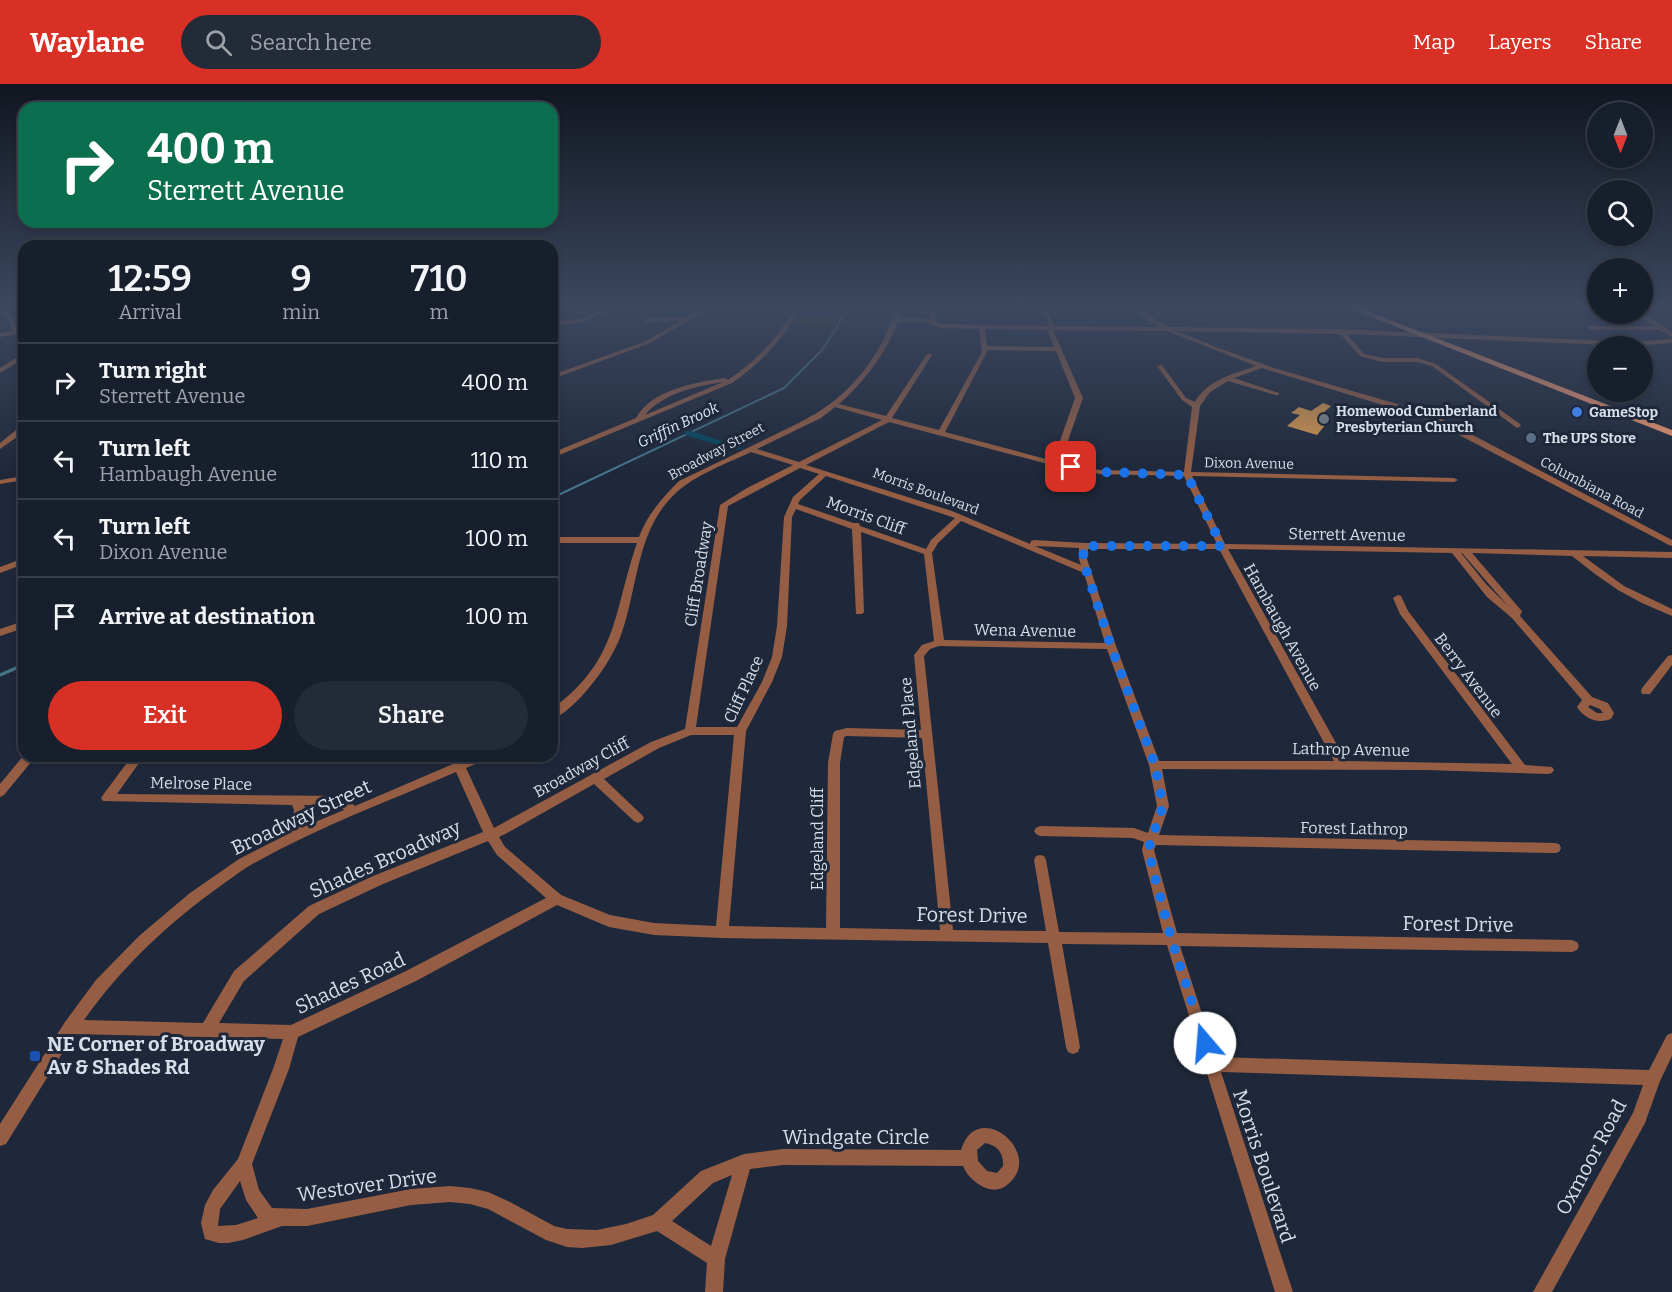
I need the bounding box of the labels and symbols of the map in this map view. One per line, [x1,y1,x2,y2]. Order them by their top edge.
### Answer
north arrow [1587,102,1653,168]
water label: Griffin Brook [635,398,722,452]
place label: Homewood Cumberland Presbyterian Church [1336,403,1498,436]
place label: GameStop [1589,404,1659,421]
marker: GameStop [1570,405,1584,419]
marker: Homewood Cumberland Presbyterian Church [1317,412,1331,426]
street label: Broadway Street [665,419,767,484]
place label: The UPS Store [1543,430,1636,447]
marker: The UPS Store [1524,431,1538,445]
pin [1045,441,1096,492]
street label: Columbiana Road [1537,453,1646,522]
street label: Dixon Avenue [1204,454,1294,473]
street label: Morris Boulevard [870,464,981,519]
street label: Morris Cliff [824,492,909,539]
street label: Cliff Broadway [681,520,716,628]
street label: Sterrett Avenue [1288,524,1406,545]
street label: Hambaugh Avenue [1240,560,1325,694]
street label: Wena Avenue [974,620,1076,641]
street label: Berry Avenue [1431,629,1507,721]
street label: Cliff Place [720,652,767,726]
street label: Edgeland Place [896,676,925,789]
street label: Broadway Cliff [530,733,633,802]
street label: Lathrop Avenue [1292,739,1410,760]
street label: Melrose Place [150,773,252,794]
street label: Broadway Street [227,774,375,860]
street label: Edgeland Cliff [808,787,827,890]
street label: Shades Broadway [306,815,465,903]
street label: Forest Lathrop [1300,818,1408,839]
street label: Forest Drive [916,902,1028,928]
street label: Forest Drive [1402,911,1514,937]
street label: Shades Road [291,947,409,1019]
position arrow [1173,1011,1237,1075]
place label: NE Corner of Broadway Av & Shades Rd [47,1032,266,1079]
marker: NE Corner of Broadway Av & Shades Rd [28,1049,42,1063]
street label: Morris Boulevard [1228,1086,1300,1246]
street label: Oxmoor Road [1551,1095,1631,1219]
street label: Windgate Circle [782,1125,930,1149]
street label: Westover Drive [296,1163,438,1207]

